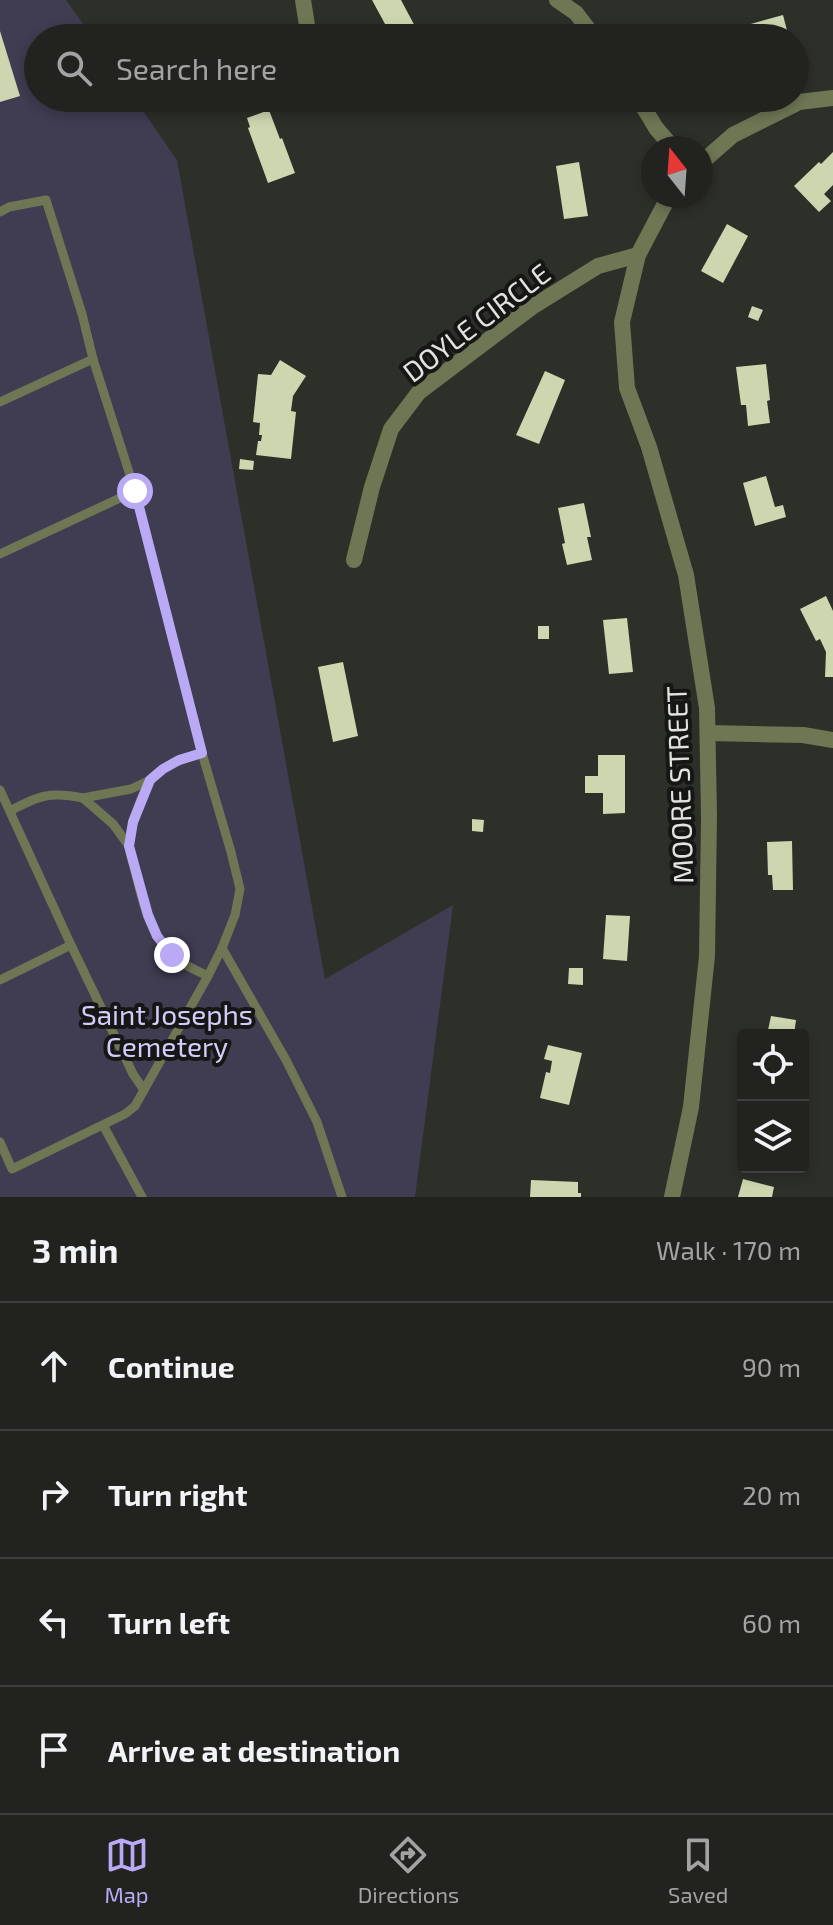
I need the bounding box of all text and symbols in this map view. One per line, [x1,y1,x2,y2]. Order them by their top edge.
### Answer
search box [24,24,809,112]
icon: search [52,46,96,90]
text: Search here [116,50,277,86]
north arrow [641,136,713,208]
street label: DOYLE CIRCLE [396,256,556,388]
route start [117,473,153,509]
street label: MOORE STREET [659,685,699,885]
route end [154,937,190,973]
park label: Saint Josephs Cemetery [81,997,253,1063]
map controls [737,1029,809,1173]
button: locate [737,1029,809,1101]
button: layers [737,1101,809,1173]
text: 3 min [32,1229,118,1270]
text: Walk · 170 m [656,1234,801,1265]
icon: ahead [32,1344,76,1388]
text: Continue [108,1348,235,1384]
text: 90 m [742,1351,801,1382]
icon: right [32,1472,76,1516]
text: Turn right [108,1476,248,1512]
text: 20 m [742,1479,801,1510]
icon: left [32,1600,76,1644]
text: Turn left [108,1604,230,1640]
text: 60 m [742,1607,801,1638]
icon: arrive [32,1728,76,1772]
text: Arrive at destination [108,1732,400,1768]
tab: Map [105,1833,149,1907]
tab: Directions [358,1833,459,1907]
tab: Saved [668,1833,728,1907]

